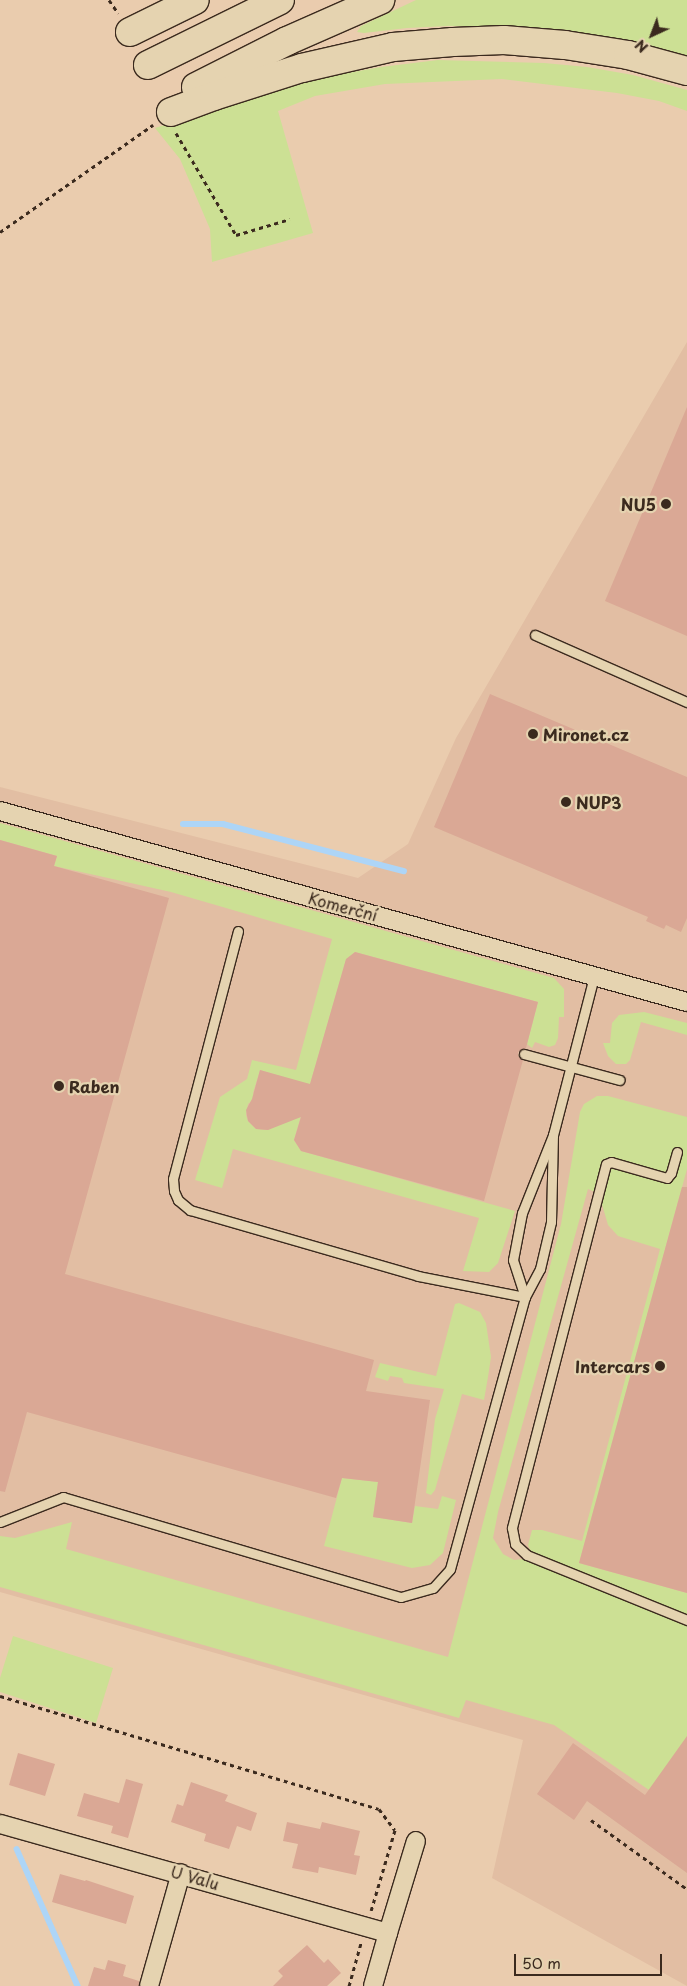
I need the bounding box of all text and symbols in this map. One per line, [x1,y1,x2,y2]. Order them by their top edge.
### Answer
north arrow [627,10,677,60]
text: N [630,35,653,58]
place label: NU5 [621,494,656,514]
marker: NU5 [660,498,672,510]
place label: Mironet.cz [543,724,629,744]
marker: Mironet.cz [527,728,539,740]
place label: NUP3 [576,792,622,812]
marker: NUP3 [560,796,572,808]
street label: Komerční [306,888,380,924]
place label: Raben [69,1076,119,1096]
marker: Raben [53,1080,65,1092]
place label: Intercars [575,1356,650,1376]
marker: Intercars [654,1360,666,1372]
street label: U Valu [168,1861,222,1893]
scale bar [517,1944,664,1976]
text: 50 m [522,1951,561,1974]

